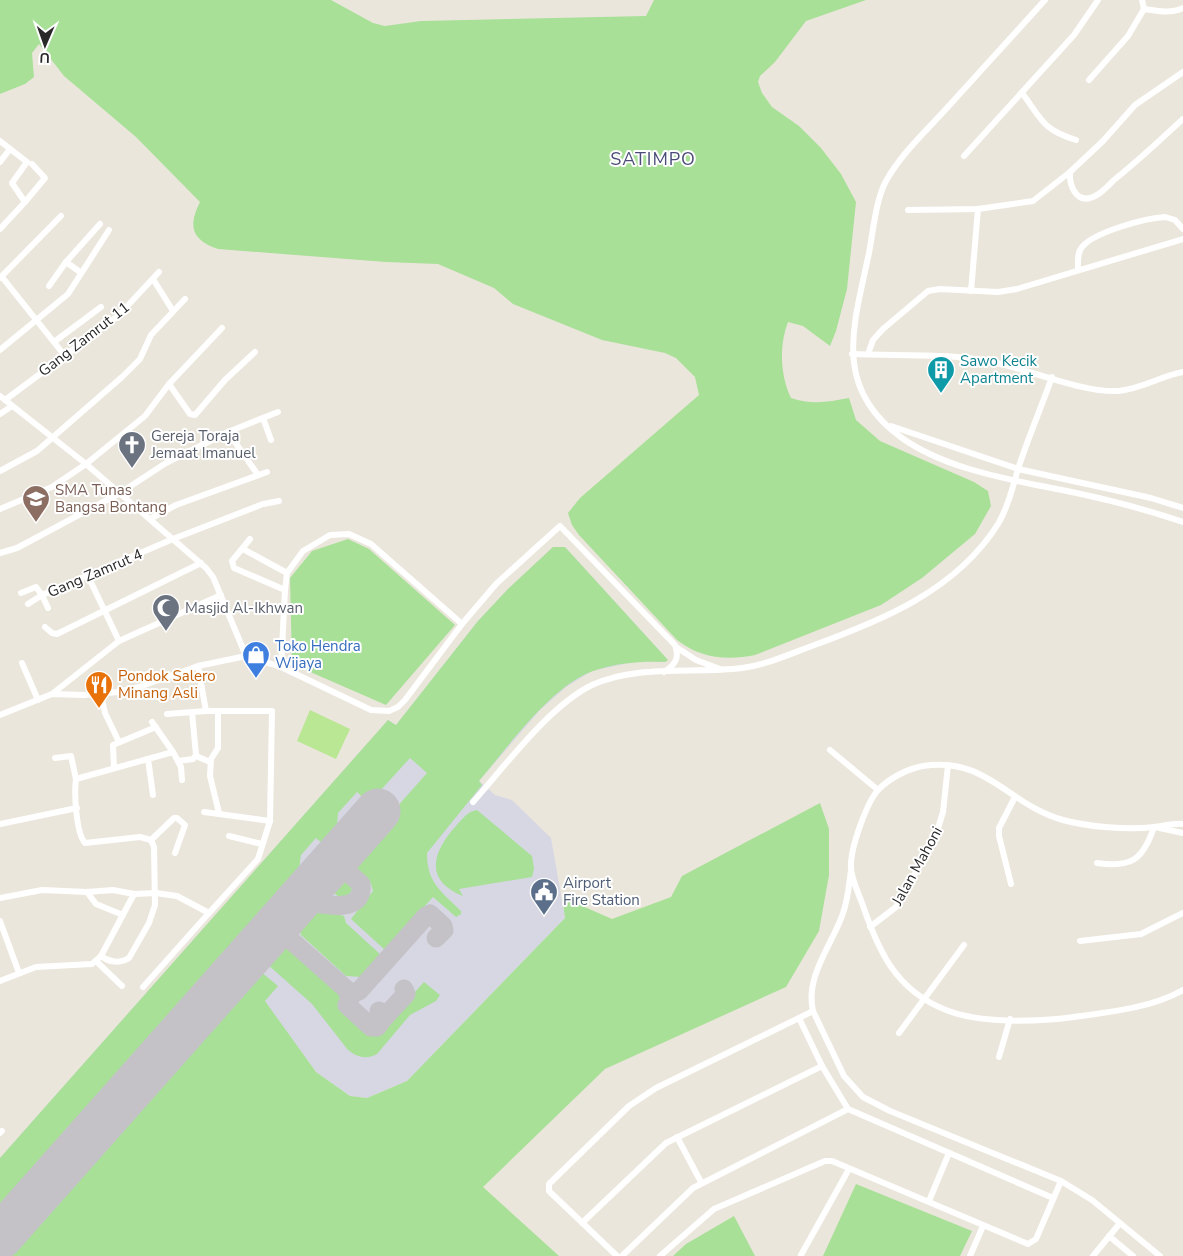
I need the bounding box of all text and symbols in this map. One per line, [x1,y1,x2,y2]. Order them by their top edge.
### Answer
north arrow [20,20,70,70]
text: U [39,48,50,67]
district label: SATIMPO [610,147,696,171]
street label: Gang Zamrut 11 [34,297,134,381]
place label: Sawo Kecik Apartment [960,351,1037,388]
building icon: Sawo Kecik Apartment [926,355,956,394]
place label: Gereja Toraja Jemaat Imanuel [150,426,256,463]
church icon: Gereja Toraja Jemaat Imanuel [117,430,147,469]
place label: SMA Tunas Bangsa Bontang [55,480,167,517]
school or university icon: SMA Tunas Bangsa Bontang [21,484,51,523]
street label: Gang Zamrut 4 [44,544,146,602]
mosque icon: Masjid Al-Ikhwan [151,593,181,632]
place label: Masjid Al-Ikhwan [185,598,303,618]
place label: Toko Hendra Wijaya [275,636,361,673]
shop icon: Toko Hendra Wijaya [241,640,271,679]
place label: Pondok Salero Minang Asli [118,666,216,703]
restaurant icon: Pondok Salero Minang Asli [84,670,114,709]
street label: Jalan Mahoni [887,823,947,910]
place label: Airport Fire Station [563,873,640,910]
public building icon: Airport Fire Station [529,877,559,916]

